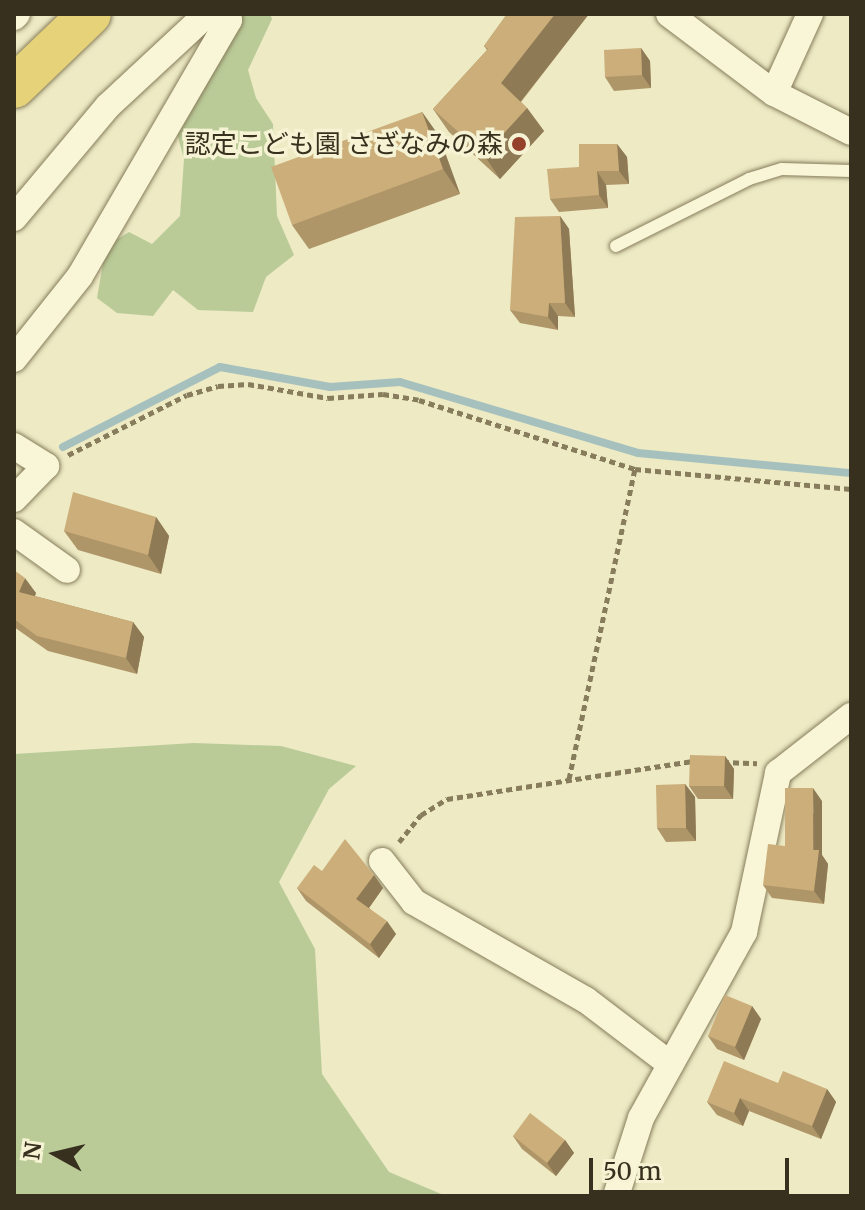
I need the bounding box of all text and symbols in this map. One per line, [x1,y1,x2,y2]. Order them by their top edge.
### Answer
place label: 認定こども園 さざなみの森 [185,128,503,160]
marker: 認定こども園 さざなみの森 [510,135,528,153]
north arrow [16,1114,96,1194]
text: N [17,1140,47,1161]
scale bar [593,1142,793,1192]
text: 50 m [603,1156,662,1187]

